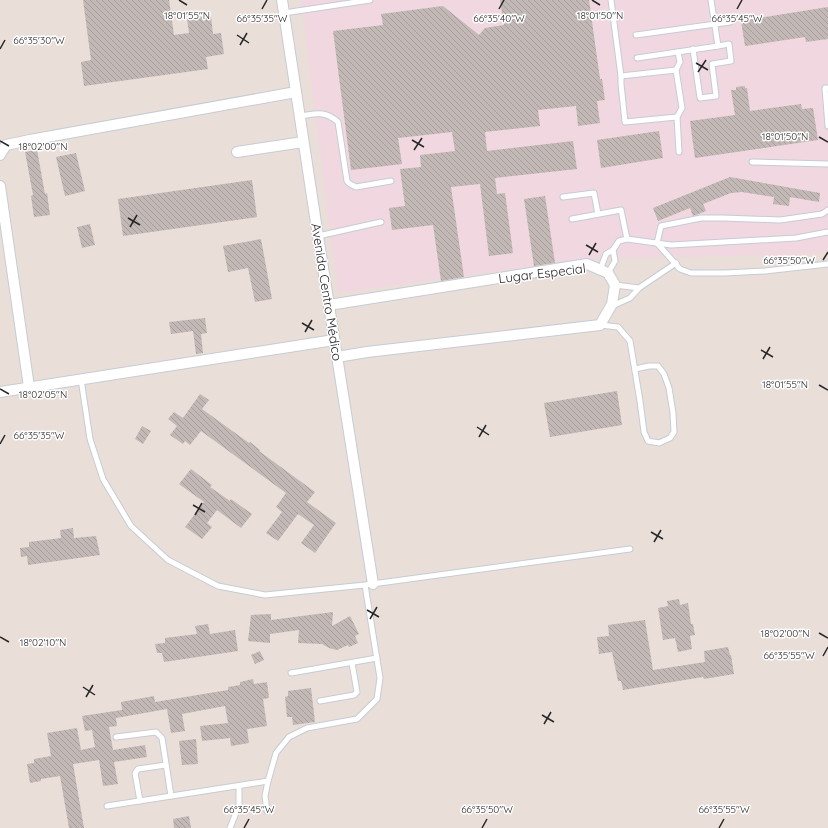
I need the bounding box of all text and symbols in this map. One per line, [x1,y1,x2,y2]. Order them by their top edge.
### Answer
text: 18°01'55"N [164,9,210,22]
text: 18°01'50"N [577,9,623,22]
text: 66°35'35"W [237,12,288,25]
text: 66°35'40"W [473,12,525,25]
text: 66°35'45"W [712,12,763,25]
text: 66°35'30"W [13,34,65,47]
text: 18°01'50"N [762,130,808,143]
text: 18°02'00"N [19,140,67,153]
street label: Avenida Centro Médico [308,222,346,362]
text: 66°35'50"W [763,254,815,267]
street label: Lugar Especial [497,260,587,286]
text: 18°01'55"N [762,378,808,391]
text: 18°02'05"N [19,388,67,401]
text: 66°35'35"W [14,429,65,442]
text: 18°02'00"N [761,627,809,640]
text: 18°02'10"N [20,636,66,649]
text: 66°35'55"W [763,649,815,662]
text: 66°35'45"W [224,803,275,816]
text: 66°35'50"W [461,803,513,816]
text: 66°35'55"W [698,803,750,816]

